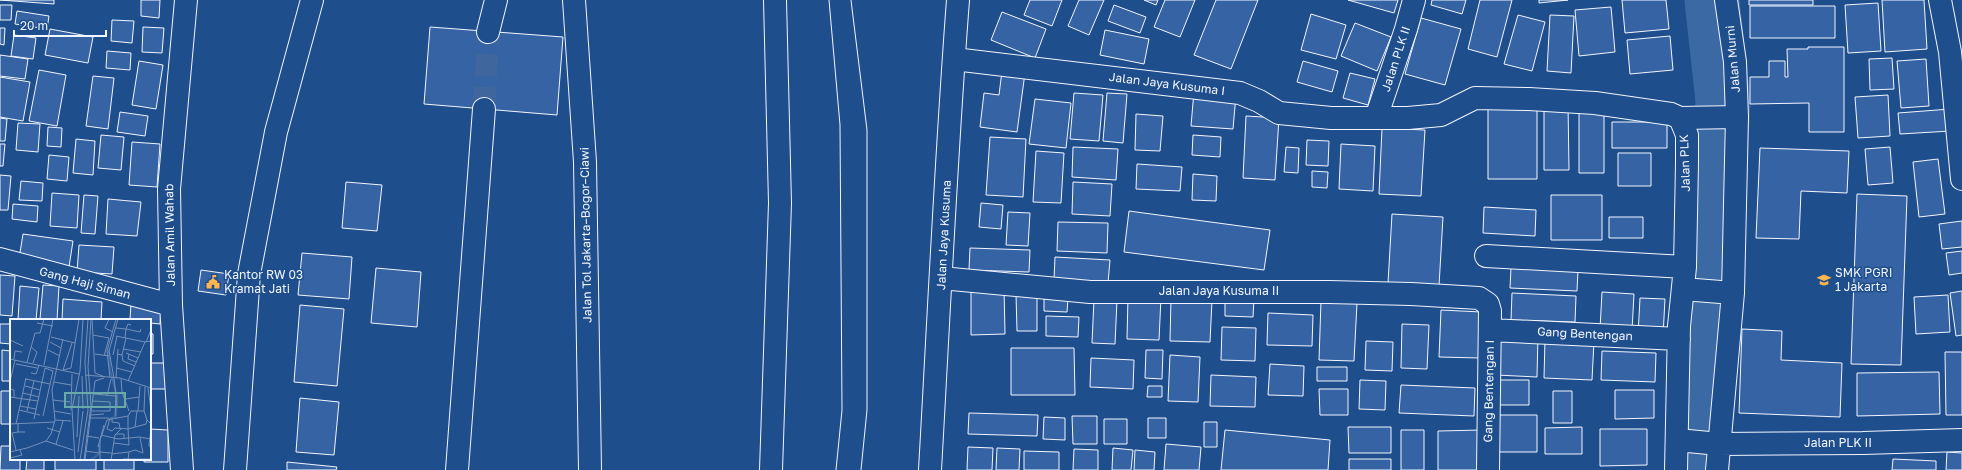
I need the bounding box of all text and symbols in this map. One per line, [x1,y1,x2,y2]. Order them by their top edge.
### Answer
scale bar [14,12,106,38]
text: 20 m [20,18,48,33]
street label: Jalan PLK II [1378,24,1413,93]
street label: Jalan Murni [1722,25,1743,93]
street label: Jalan Jaya Kusuma I [1108,69,1226,98]
street label: Jalan PLK [1676,134,1693,192]
street label: Jalan Tol Jakarta–Bogor–Ciawi [576,147,595,323]
street label: Jalan Jaya Kusuma [933,180,954,290]
street label: Jalan Amil Wahab [161,184,178,286]
street label: Gang Haji Siman [38,263,132,302]
place label: SMK PGRI 1 Jakarta [1835,265,1893,294]
place label: Kantor RW 03 Kramat Jati [224,267,303,296]
school or university icon: SMK PGRI 1 Jakarta [1816,272,1832,288]
public building icon: Kantor RW 03 Kramat Jati [205,274,221,290]
street label: Jalan Jaya Kusuma II [1159,283,1279,298]
inset map [10,319,151,460]
street label: Gang Bentengan [1537,324,1633,344]
street label: Gang Bentengan I [1480,340,1497,442]
street label: Jalan PLK II [1804,435,1872,450]

